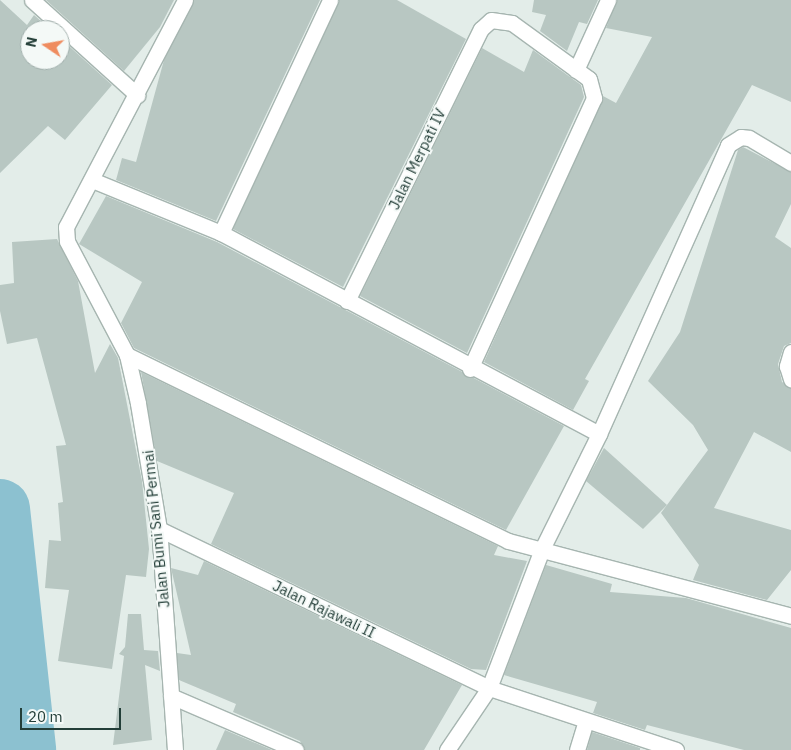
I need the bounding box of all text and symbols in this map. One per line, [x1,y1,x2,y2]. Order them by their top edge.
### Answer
north arrow [20,20,70,70]
text: N [21,35,41,49]
street label: Jalan Merpati IV [385,106,449,212]
street label: Jalan Bumi Sani Permai [139,449,173,609]
street label: Jalan Rajawali II [270,576,378,642]
scale bar [22,698,124,730]
text: 20 m [28,707,63,726]

